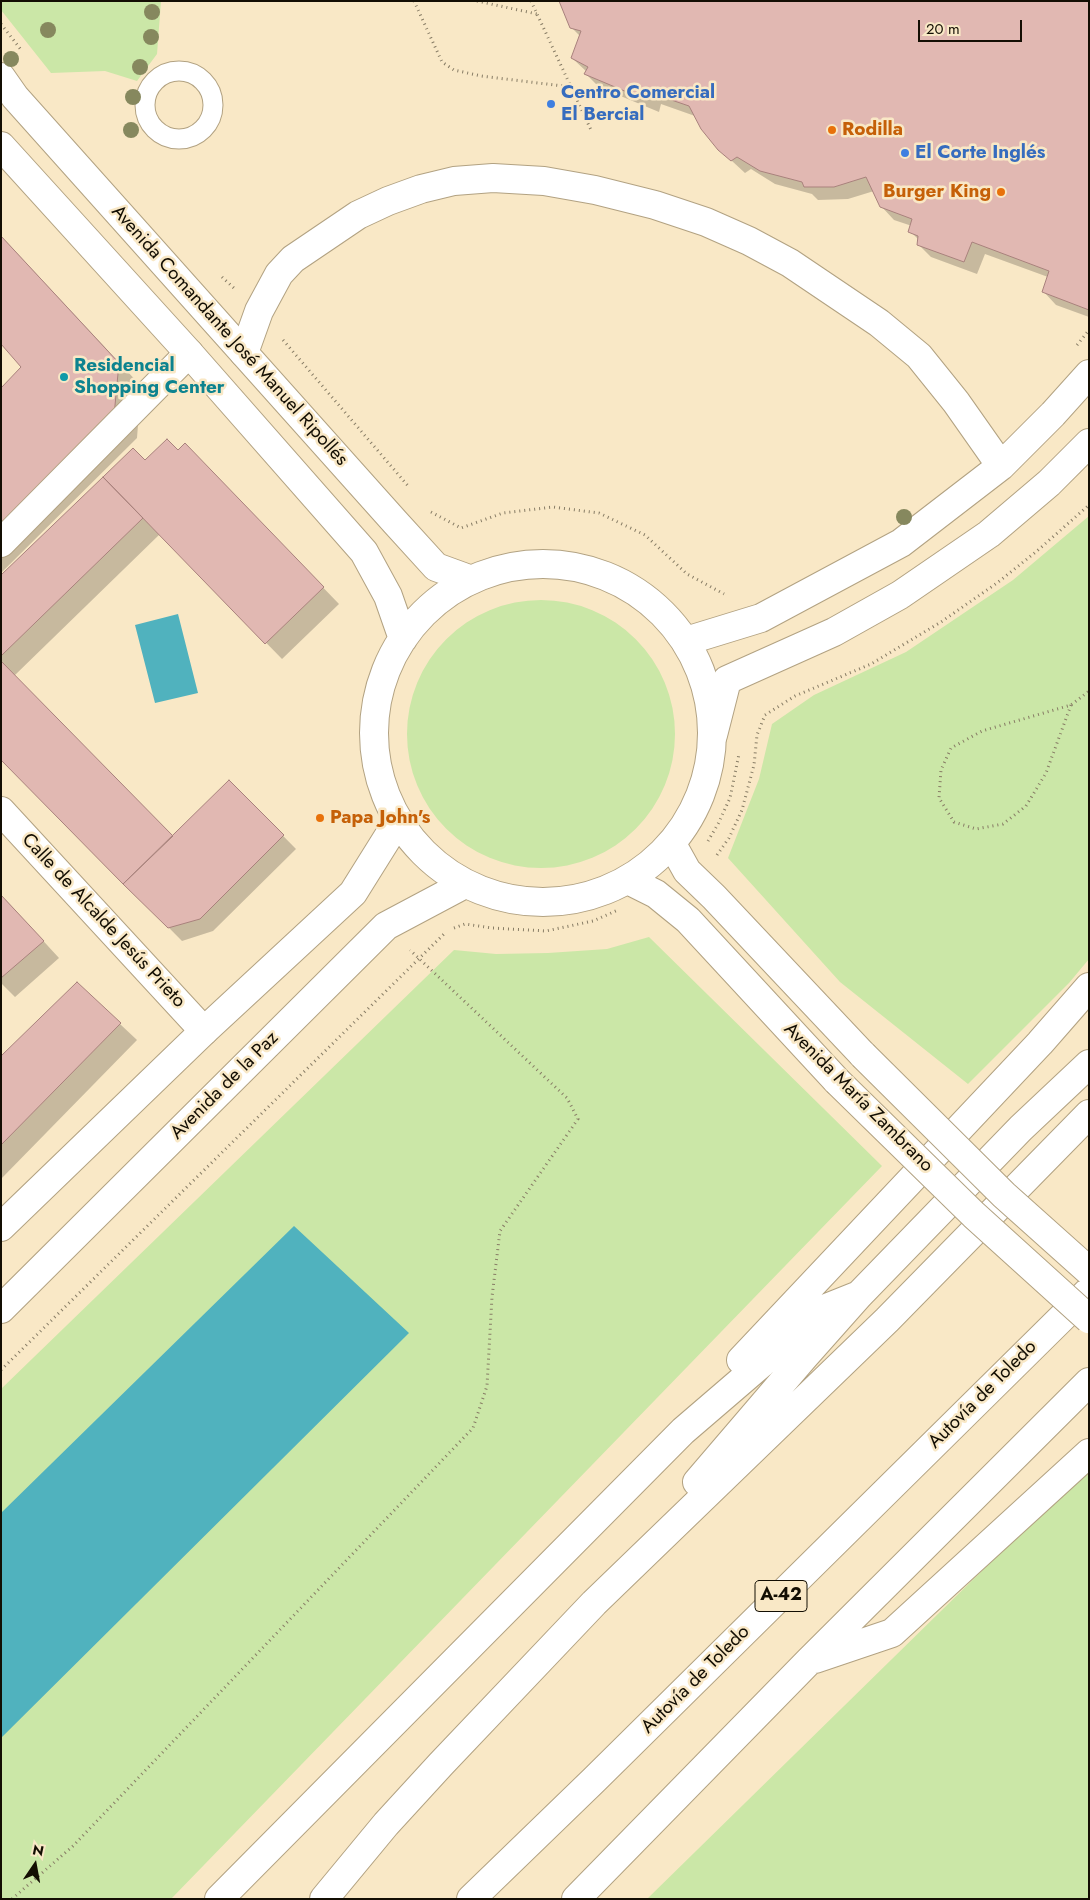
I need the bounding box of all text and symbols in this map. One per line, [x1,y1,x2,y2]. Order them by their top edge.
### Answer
scale bar [920,10,1024,42]
text: 20 m [926,18,960,40]
place label: Centro Comercial El Bercial [561,82,715,126]
marker: Centro Comercial El Bercial [545,98,557,110]
place label: Rodilla [842,119,903,141]
marker: Rodilla [826,124,838,136]
place label: El Corte Inglés [915,142,1046,164]
marker: El Corte Inglés [899,147,911,159]
place label: Burger King [883,181,991,203]
marker: Burger King [995,186,1007,198]
street label: Avenida Comandante José Manuel Ripollés [106,201,352,471]
place label: Residencial Shopping Center [74,355,225,399]
marker: Residencial Shopping Center [58,371,70,383]
place label: Papa John's [330,807,430,829]
marker: Papa John's [314,812,326,824]
street label: Calle de Alcalde Jesús Prieto [16,829,190,1013]
street label: Avenida María Zambrano [779,1019,937,1177]
street label: Avenida de la Paz [166,1027,284,1145]
street label: Autovía de Toledo [924,1336,1042,1454]
road number: A-42 [755,1580,807,1612]
street label: Autovía de Toledo [637,1621,755,1739]
text: N [31,1839,46,1861]
north arrow [10,1840,60,1890]

